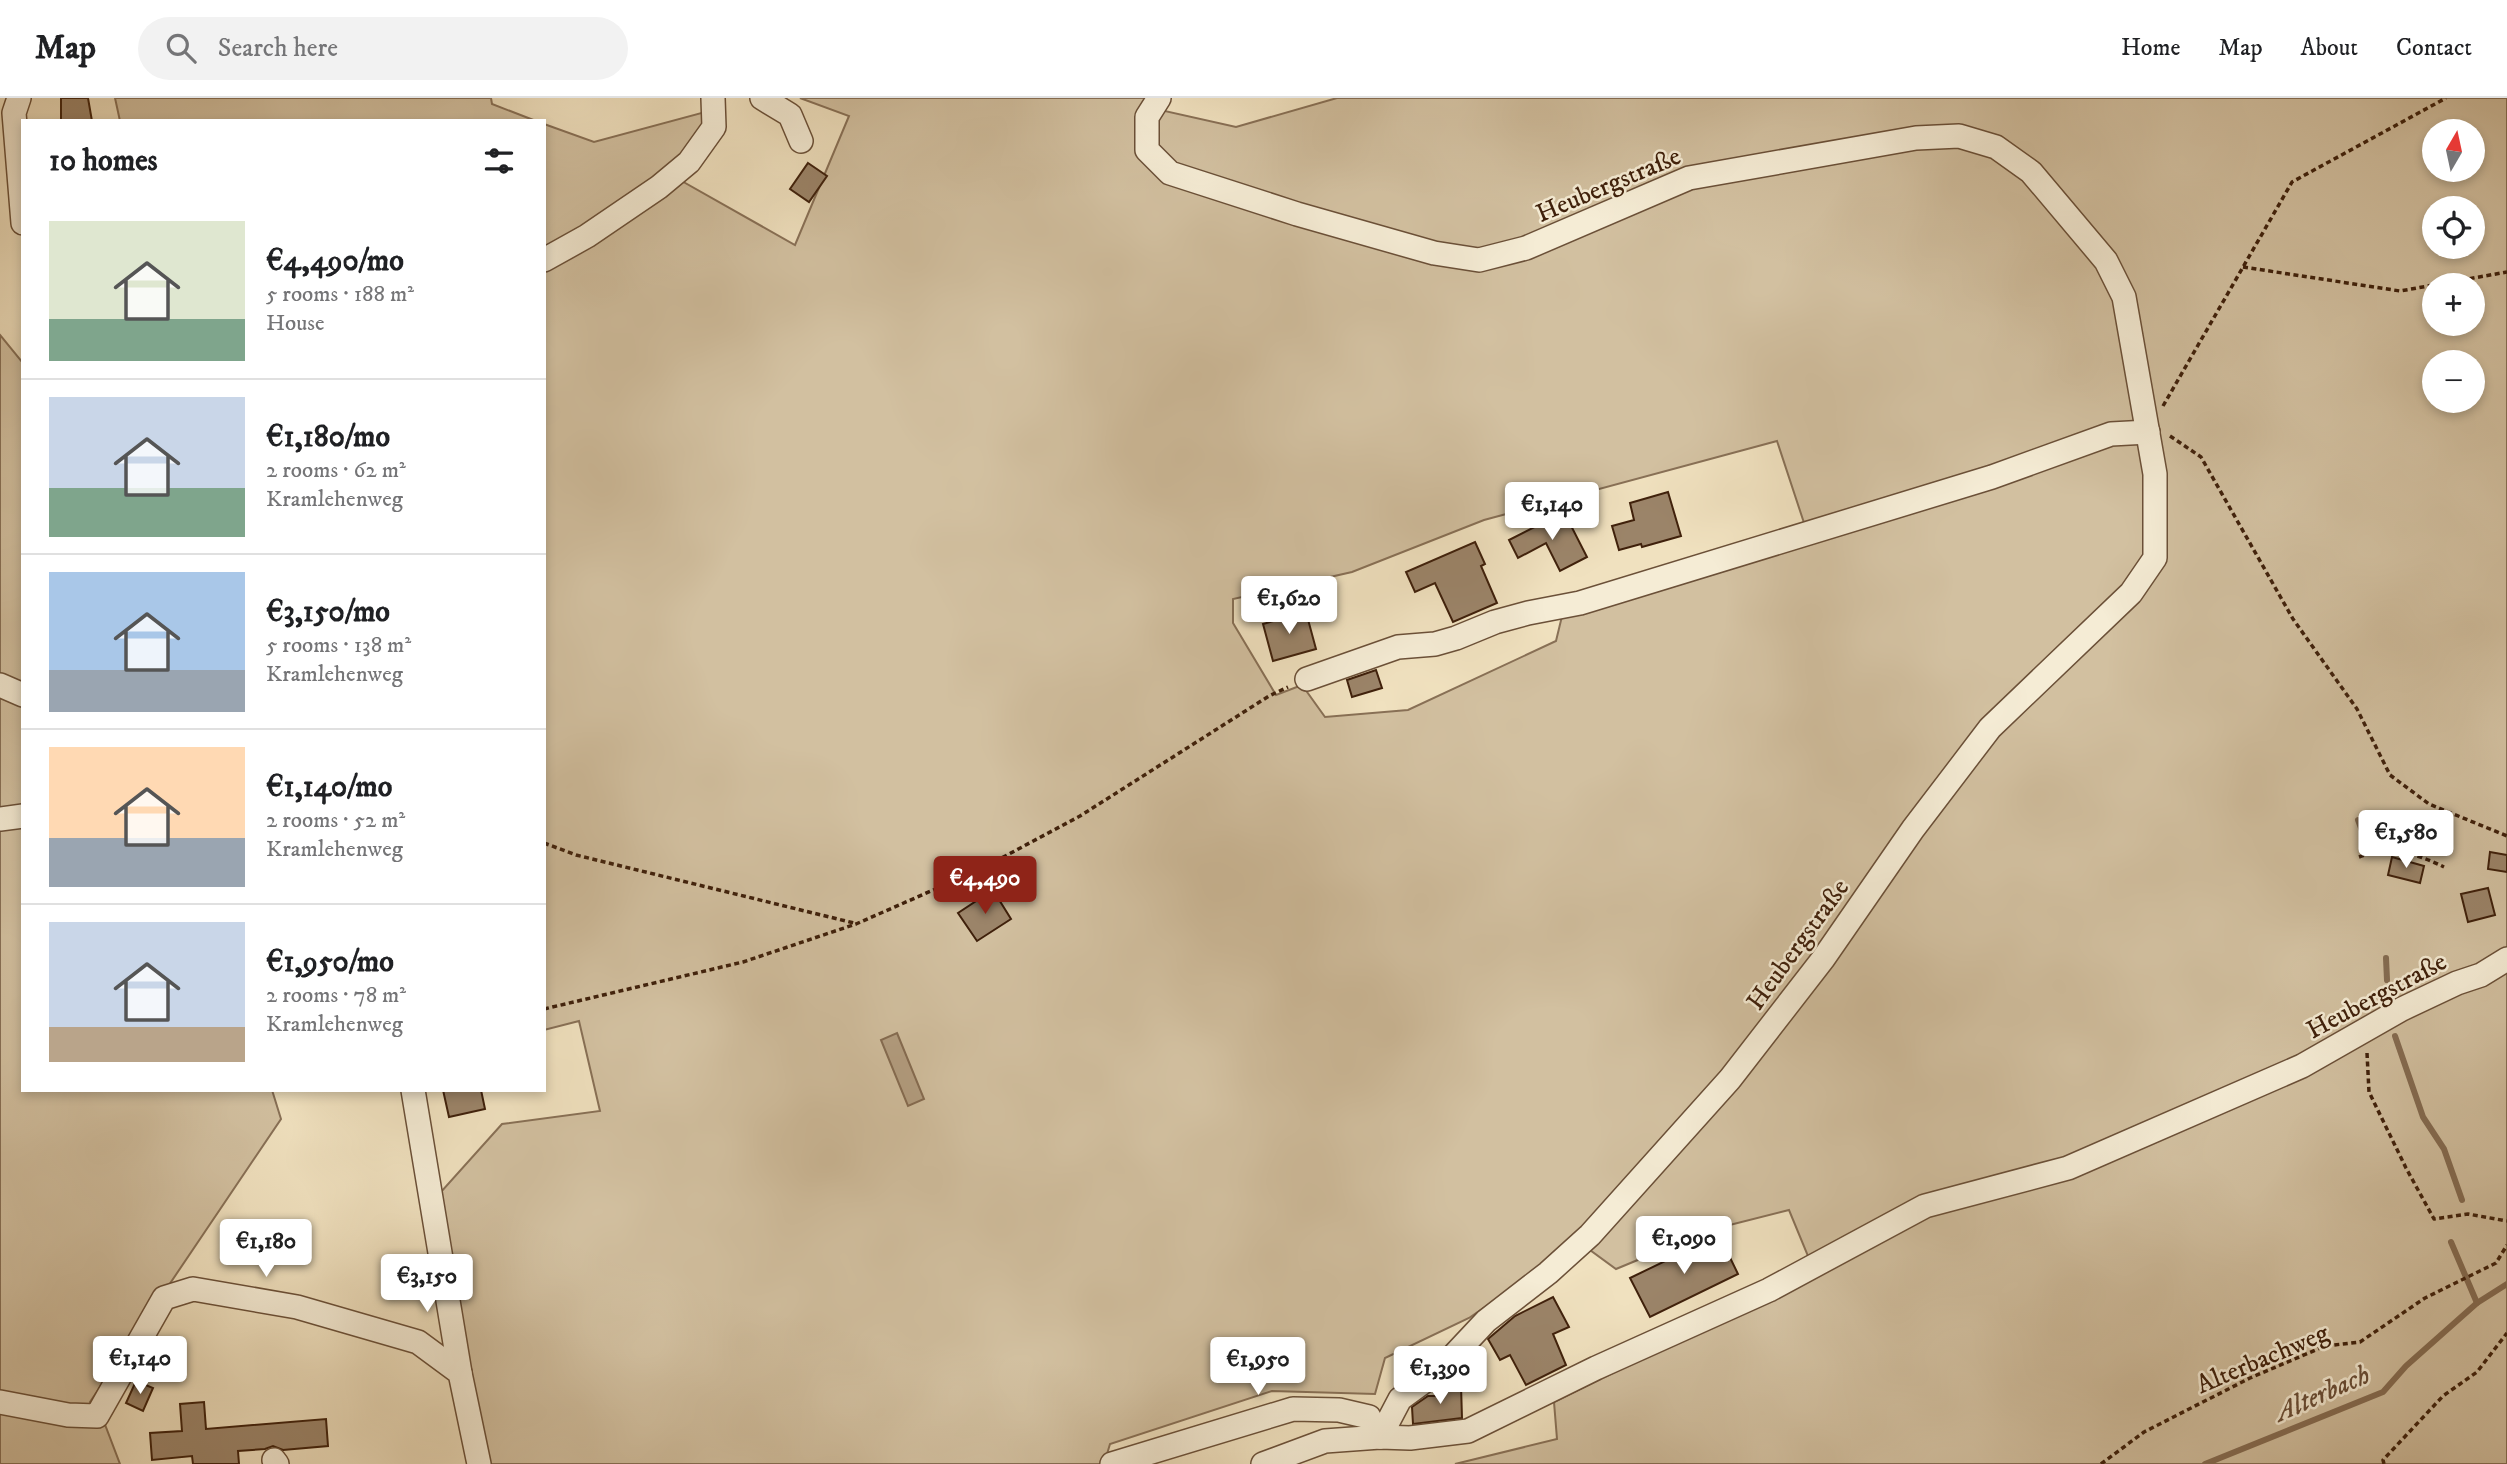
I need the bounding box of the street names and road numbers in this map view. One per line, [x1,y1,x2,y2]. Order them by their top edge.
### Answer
street label: Heubergstraße [1531,140,1686,231]
street label: Heubergstraße [1740,873,1857,1017]
street label: Heubergstraße [2301,946,2453,1047]
street label: Alterbachweg [2191,1316,2333,1400]

